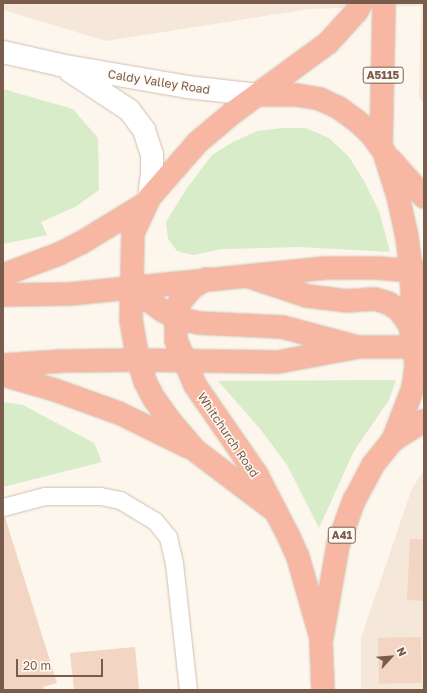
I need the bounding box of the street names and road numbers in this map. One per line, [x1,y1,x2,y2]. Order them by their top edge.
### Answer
road number: A5115 [362,66,404,84]
street label: Caldy Valley Road [107,67,211,97]
street label: Whitchurch Road [194,390,262,480]
road number: A41 [327,526,357,544]

